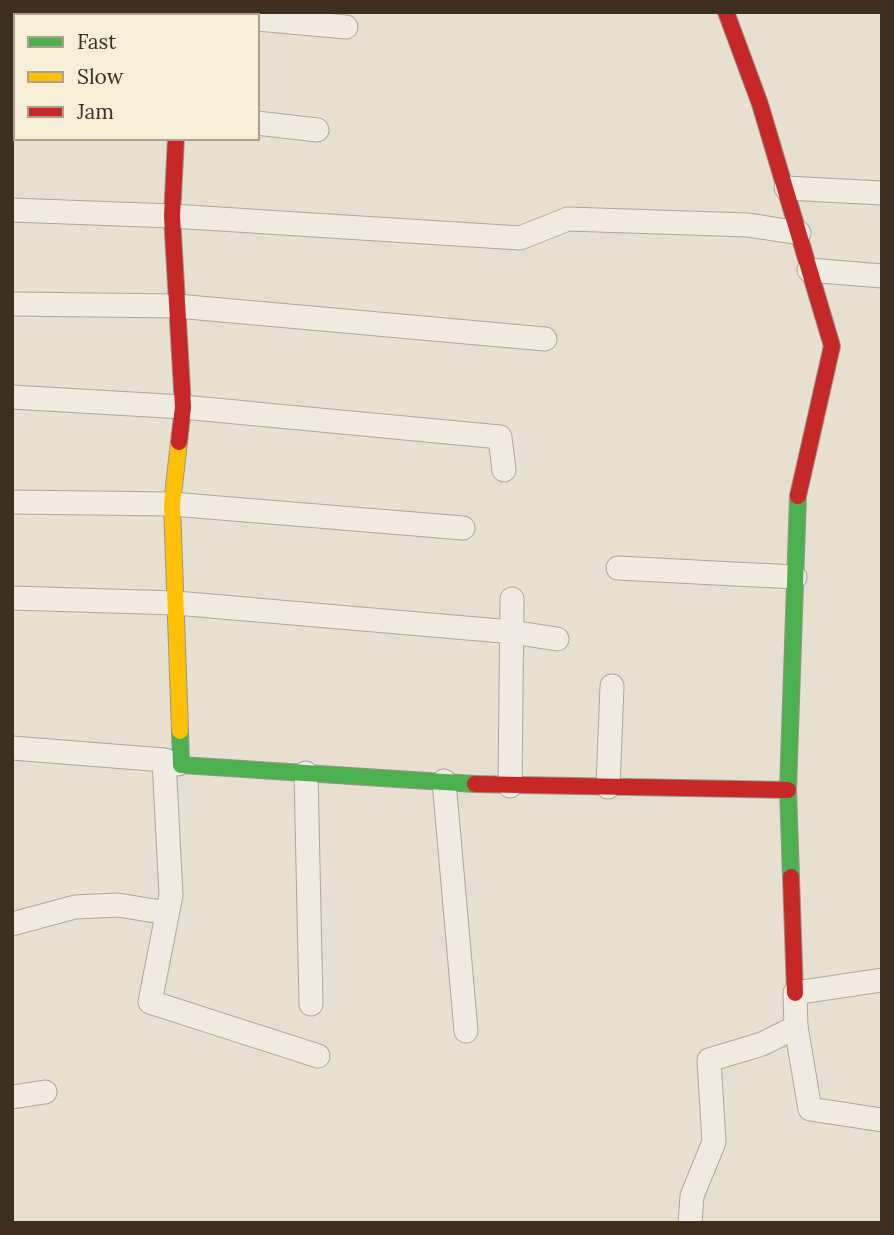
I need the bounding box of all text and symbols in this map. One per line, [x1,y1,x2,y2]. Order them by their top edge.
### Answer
legend [14,14,259,140]
text: Fast [77,28,117,55]
text: Slow [77,63,124,90]
text: Jam [76,98,114,125]

